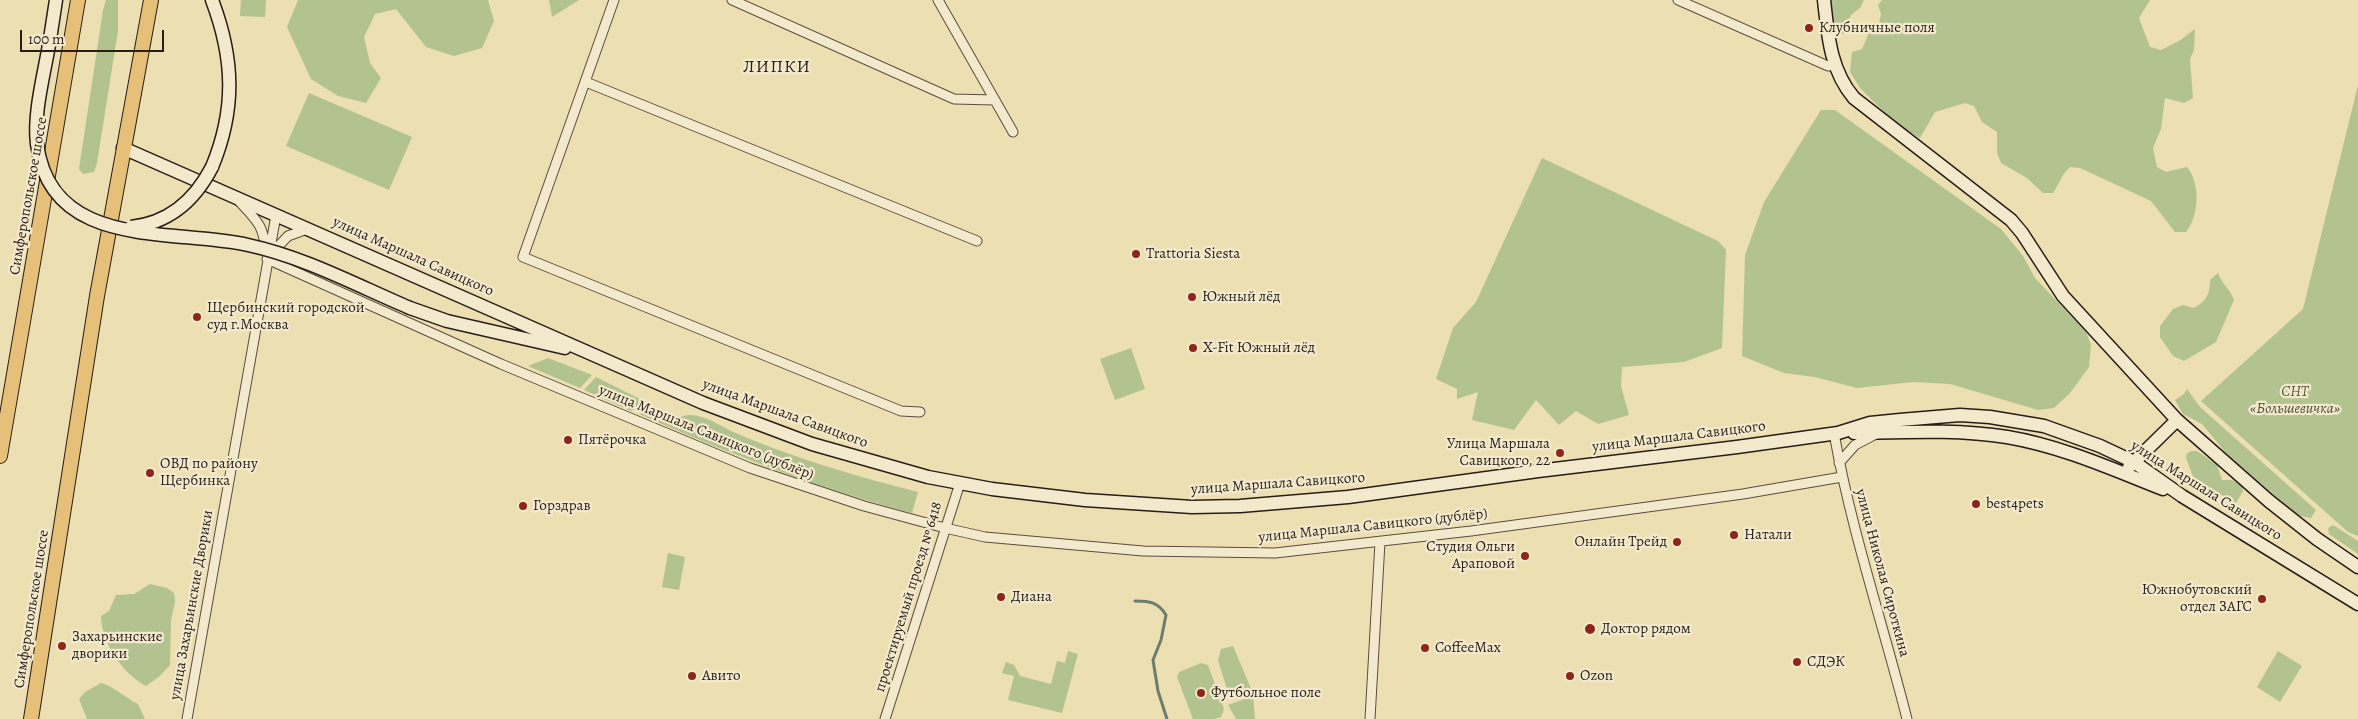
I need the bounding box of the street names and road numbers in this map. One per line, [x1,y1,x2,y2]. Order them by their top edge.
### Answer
street label: Симферопольское шоссе [6,116,52,276]
street label: улица Маршала Савицкого [330,213,496,301]
street label: улица Маршала Савицкого [700,376,870,452]
street label: улица Маршала Савицкого (дублёр) [596,382,816,484]
street label: улица Маршала Савицкого [1591,417,1767,457]
street label: улица Маршала Савицкого [2127,437,2285,545]
street label: улица Маршала Савицкого [1190,469,1366,499]
street label: улица Николая Сироткина [1851,487,1913,659]
street label: проектируемый проезд № 6418 [871,500,947,694]
street label: улица Маршала Савицкого (дублёр) [1258,505,1488,547]
street label: улица Захарьинские Дворики [166,509,218,701]
street label: Симферопольское шоссе [11,529,53,689]

